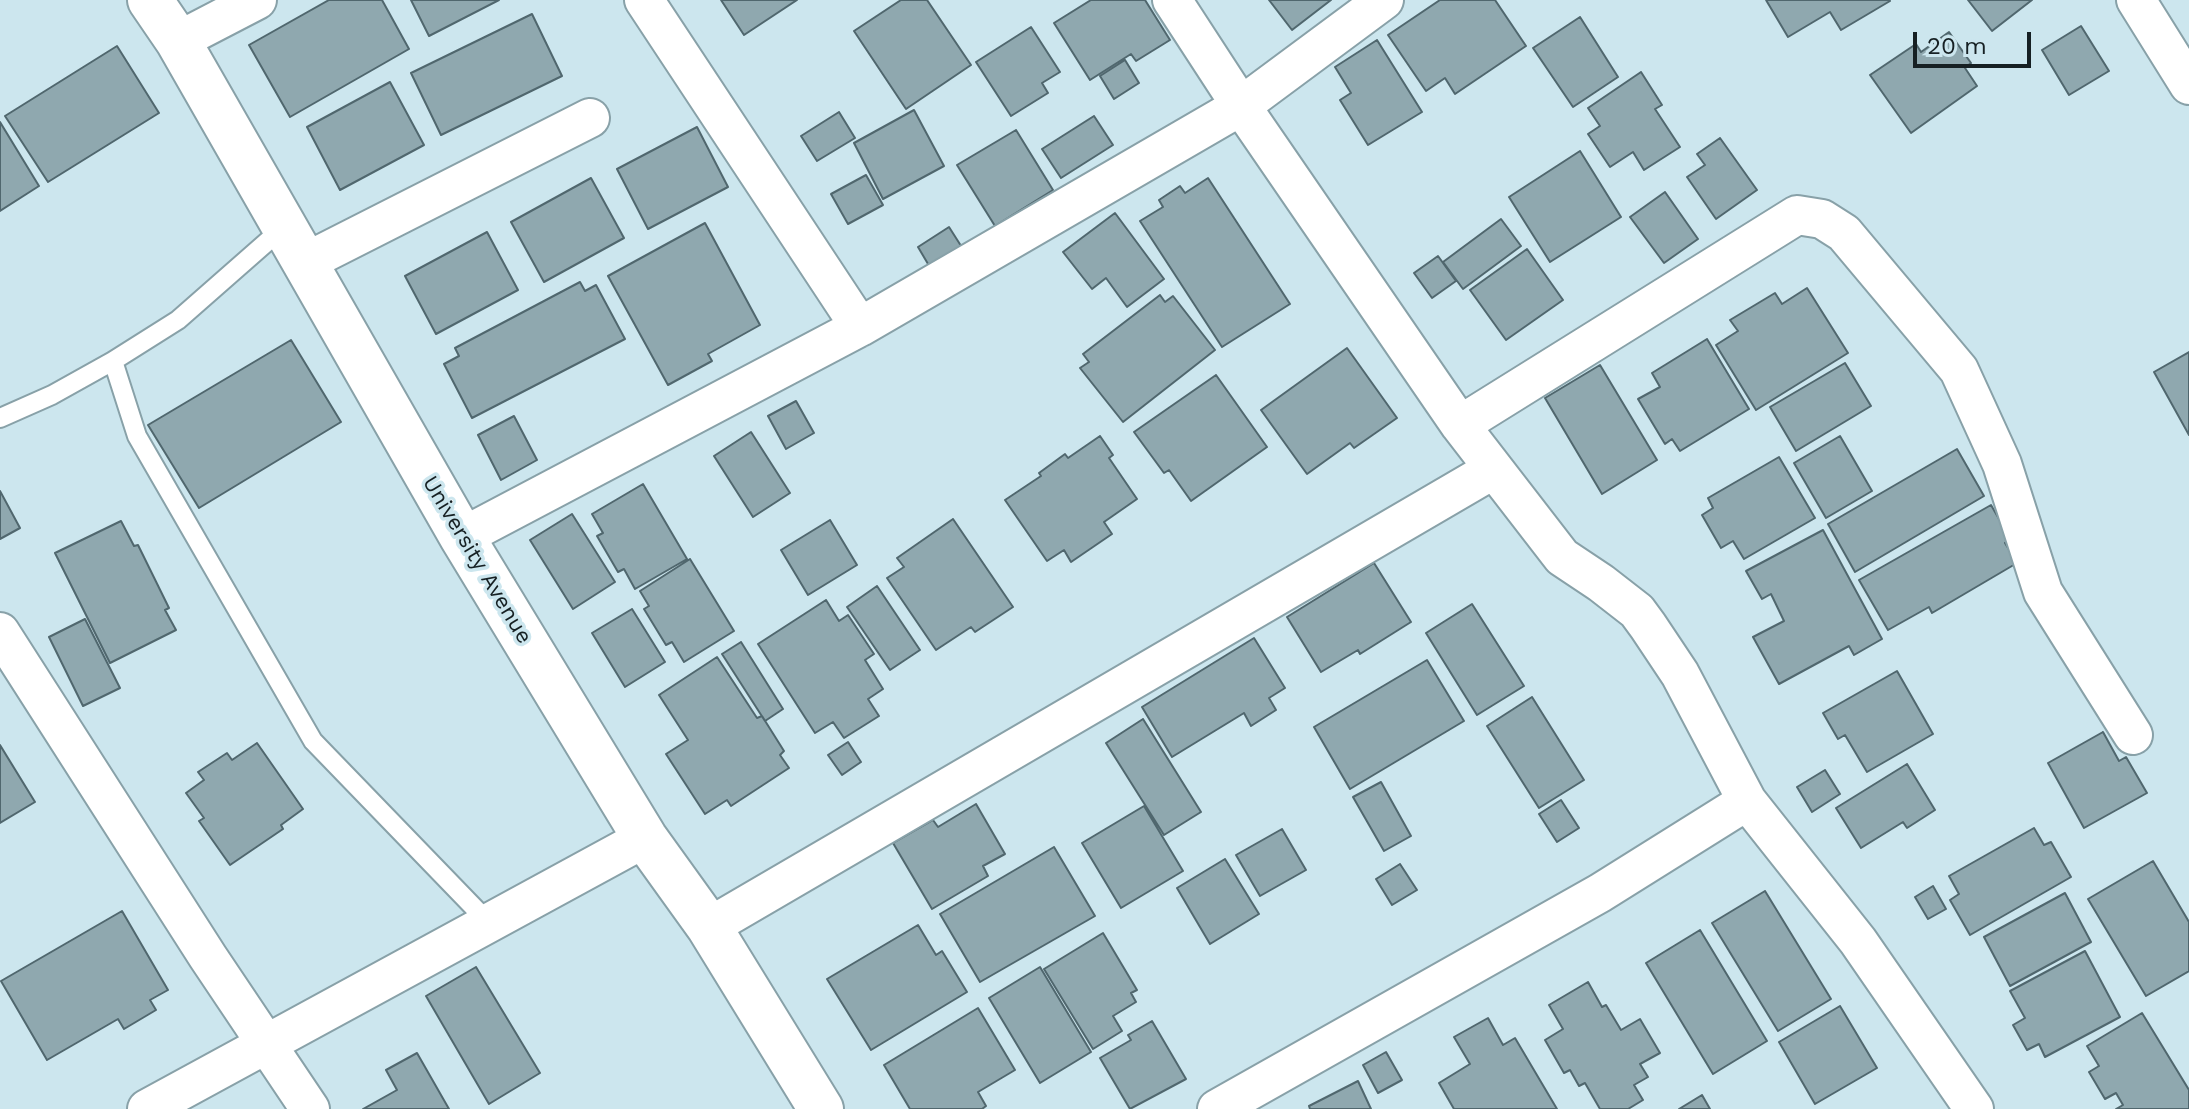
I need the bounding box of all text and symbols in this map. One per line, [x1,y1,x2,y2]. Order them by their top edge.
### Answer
scale bar [1917,16,2035,66]
text: 20 m [1927,32,1987,60]
street label: University Avenue [417,471,537,649]

